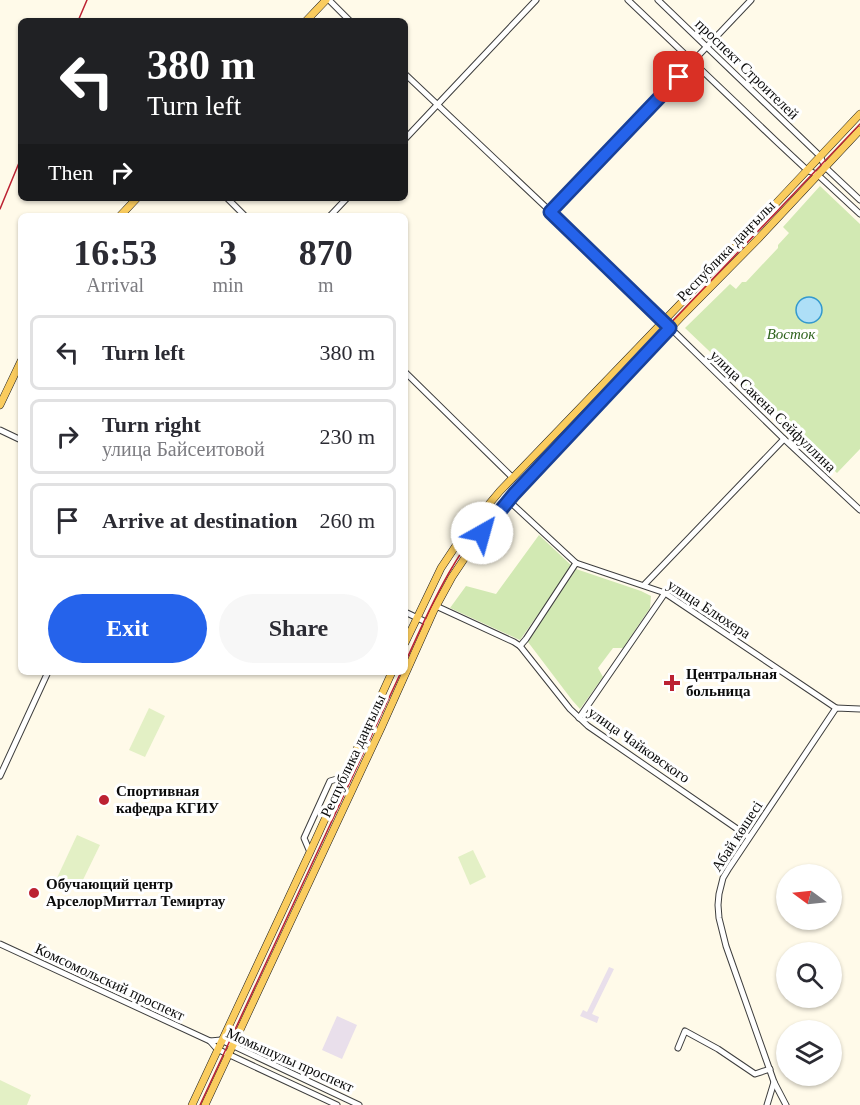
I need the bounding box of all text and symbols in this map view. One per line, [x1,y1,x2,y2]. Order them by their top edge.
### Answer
street label: проспект Строителей [692,16,802,122]
icon: left [48,42,126,120]
text: 380 m [147,42,256,88]
pin [653,51,704,102]
icon: arrive [662,60,695,93]
text: Turn left [147,91,241,121]
icon: right [105,156,138,189]
text: Then [48,160,93,185]
street label: Республика даңғылы [674,197,778,305]
text: 16:53 [73,233,157,273]
text: 3 [219,233,237,273]
text: 870 [299,233,353,273]
text: Arrival [86,274,144,296]
text: min [212,274,244,296]
text: m [318,274,334,296]
park label: Восток [767,326,816,342]
icon: left [51,336,84,369]
text: Turn left [102,340,185,365]
text: 380 m [319,340,375,365]
street label: улица Сакена Сейфуллина [707,347,839,475]
text: Turn right [102,412,201,437]
icon: right [51,420,84,453]
text: 230 m [319,424,375,449]
text: улица Байсеитовой [102,438,265,460]
position arrow [450,501,514,565]
icon: arrive [51,504,84,537]
text: Arrive at destination [102,508,298,533]
text: 260 m [319,508,375,533]
street label: улица Блюхера [665,576,754,642]
button: Exit [48,594,207,663]
button: Share [219,594,378,663]
place label: Центральная больница [686,666,777,699]
marker: Центральная больница [663,674,681,692]
street label: Республика даңғылы [318,692,388,820]
street label: улица Чайковского [585,704,693,786]
place label: Спортивная кафедра КГИУ [116,783,219,816]
marker: Спортивная кафедра КГИУ [97,793,111,807]
street label: Абай көшесі [708,798,766,874]
north arrow [776,864,842,930]
map controls [776,864,842,1086]
place label: Обучающий центр АрселорМиттал Темиртау [46,876,226,909]
marker: Обучающий центр АрселорМиттал Темиртау [27,886,41,900]
street label: Комсомольский проспект [33,940,188,1024]
button: search [776,942,842,1008]
button: layers [776,1020,842,1086]
street label: Момышулы проспект [224,1025,357,1096]

